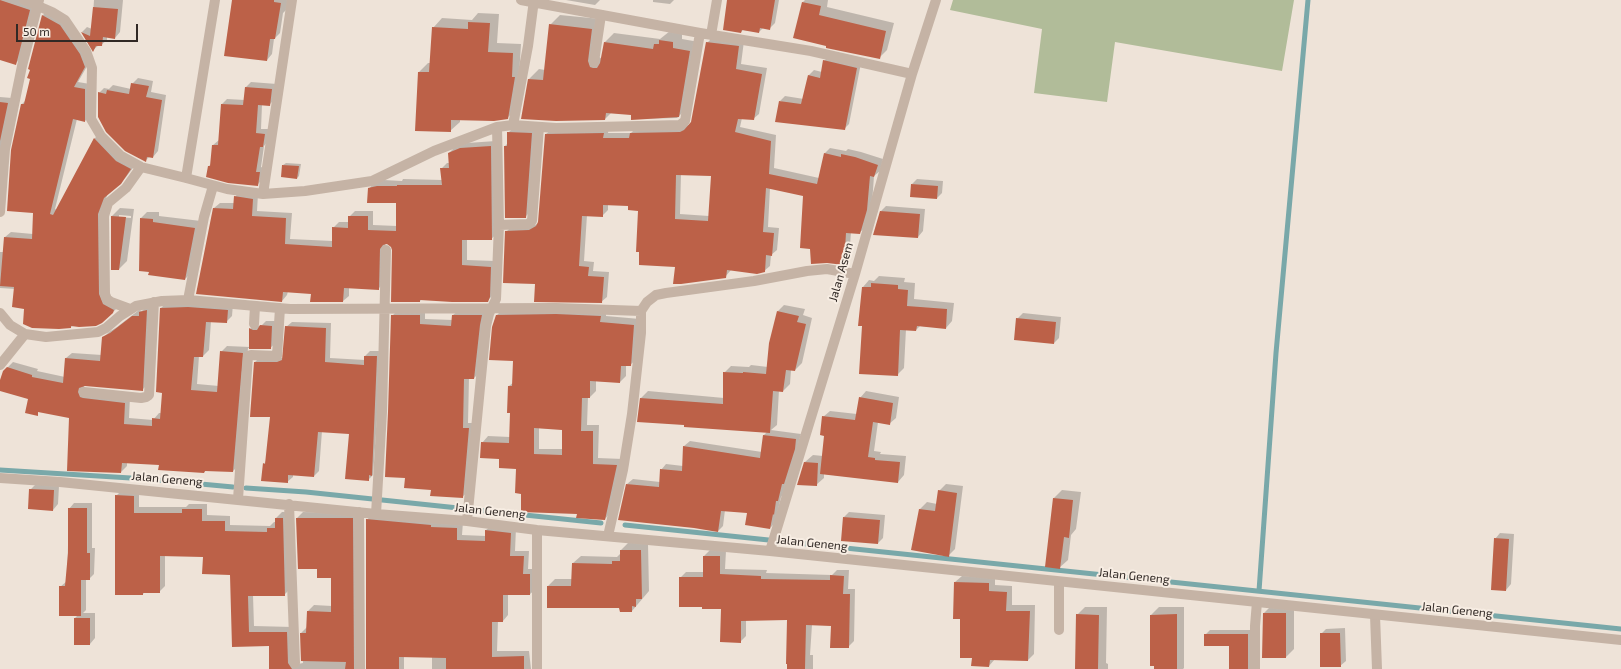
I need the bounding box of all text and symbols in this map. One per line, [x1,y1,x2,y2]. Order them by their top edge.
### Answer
scale bar [18,16,140,42]
text: 50 m [23,24,50,38]
street label: Jalan Asem [826,241,856,303]
street label: Jalan Geneng [131,469,203,489]
street label: Jalan Geneng [454,500,526,522]
street label: Jalan Geneng [776,532,848,554]
street label: Jalan Geneng [1098,565,1170,587]
street label: Jalan Geneng [1421,599,1493,621]

